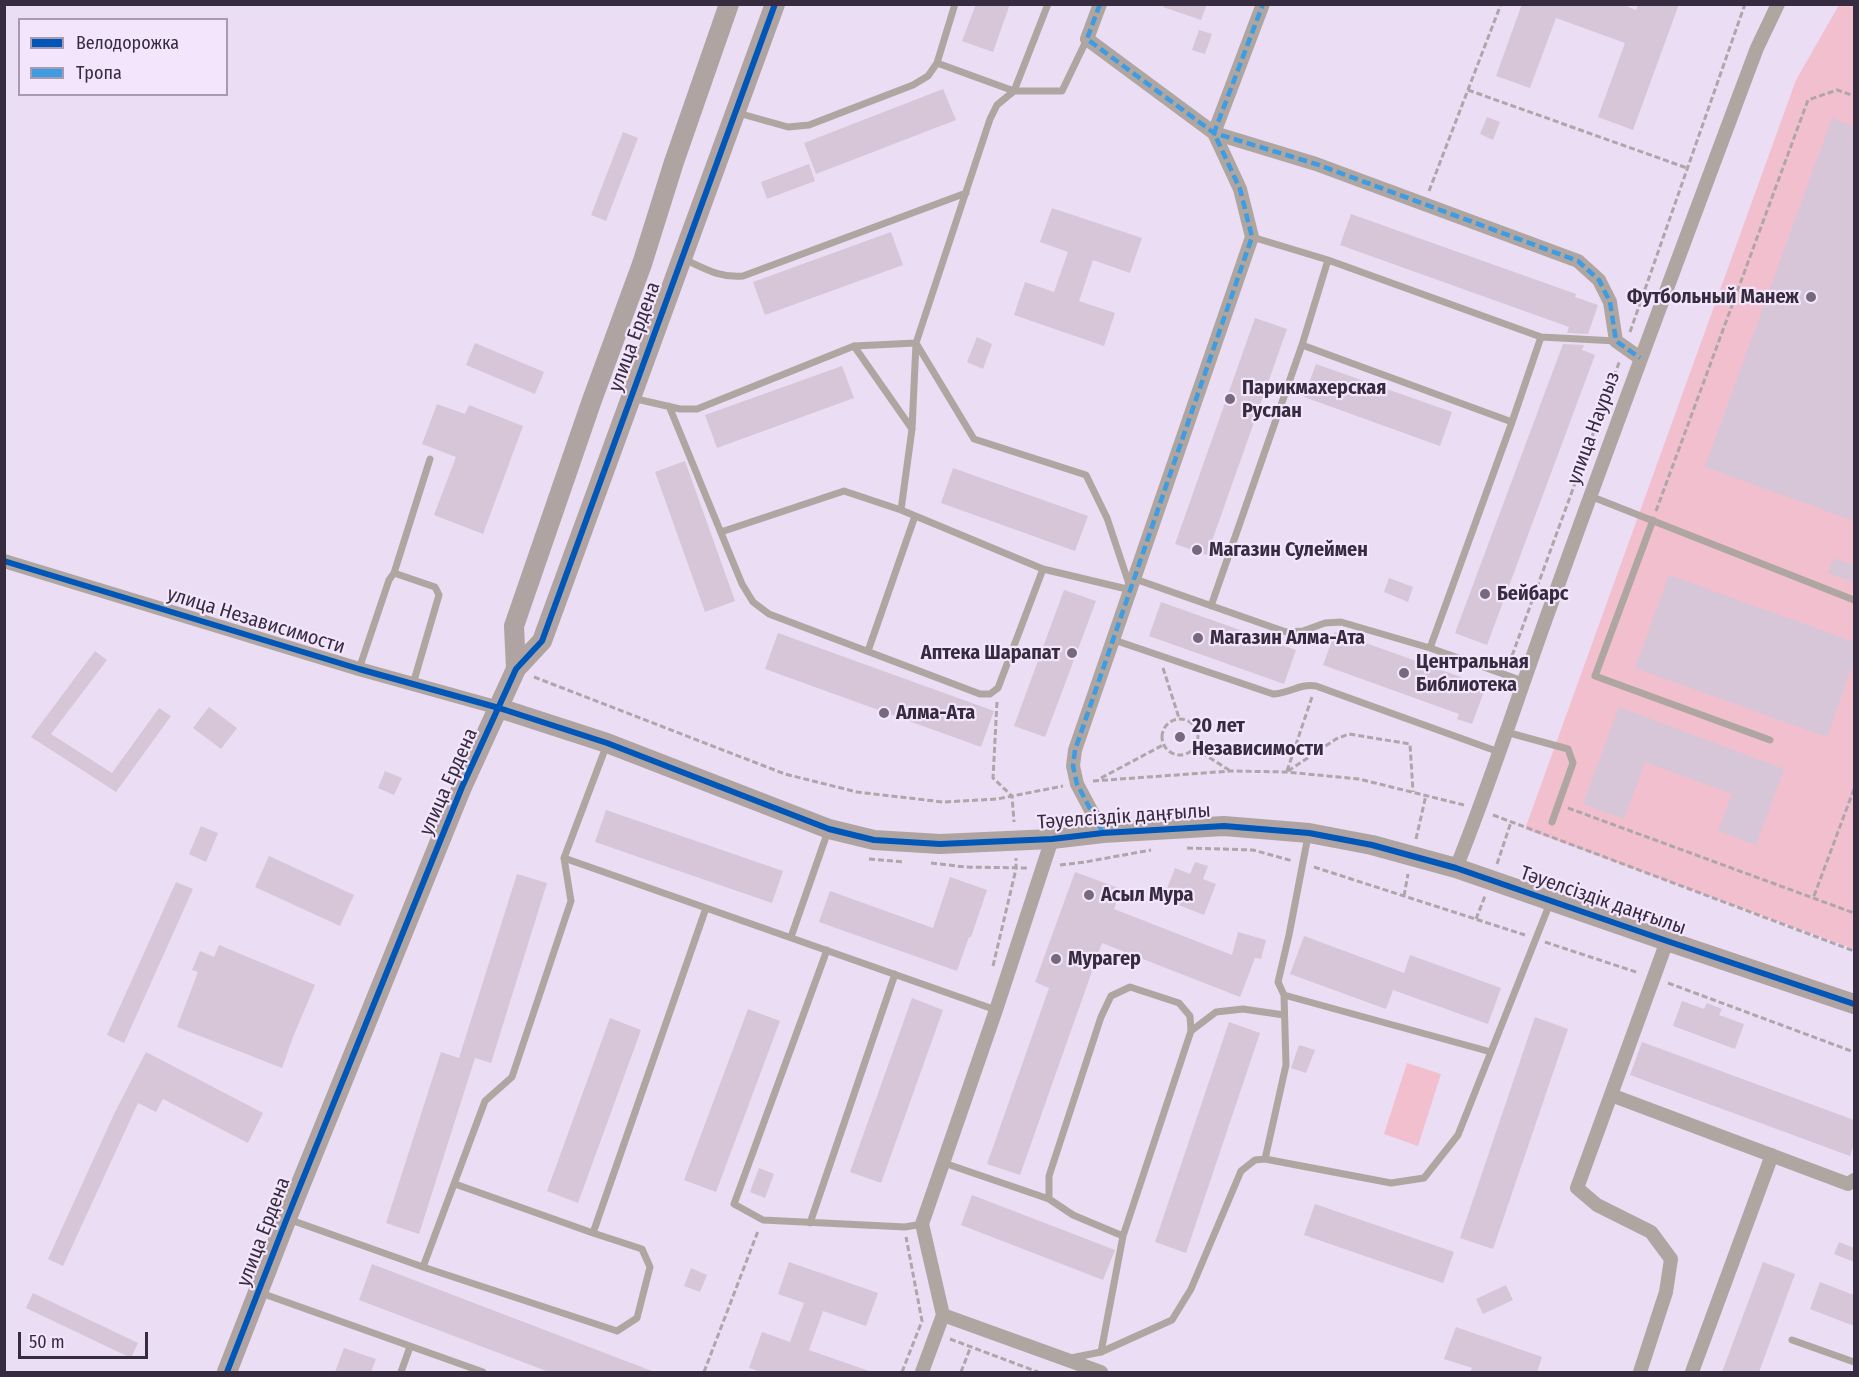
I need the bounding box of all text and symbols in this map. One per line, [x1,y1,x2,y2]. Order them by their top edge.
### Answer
legend [18,18,228,96]
text: Велодорожка [76,32,179,54]
text: Тропа [76,62,122,84]
street label: улица Ердена [604,279,666,395]
place label: Футбольный Манеж [1627,285,1799,309]
marker: Футбольный Манеж [1804,290,1818,304]
street label: улица Наурыз [1563,368,1625,488]
place label: Парикмахерская Руслан [1242,376,1386,423]
marker: Парикмахерская Руслан [1223,392,1237,406]
place label: Магазин Сулеймен [1209,538,1368,562]
marker: Магазин Сулеймен [1190,543,1204,557]
street label: улица Независимости [164,582,348,660]
place label: Бейбарс [1497,582,1569,606]
marker: Бейбарс [1478,587,1492,601]
place label: Магазин Алма-Ата [1210,626,1365,650]
marker: Магазин Алма-Ата [1191,631,1205,645]
place label: Аптека Шарапат [921,641,1060,665]
marker: Аптека Шарапат [1065,646,1079,660]
place label: Центральная Библиотека [1416,650,1529,697]
marker: Центральная Библиотека [1397,666,1411,680]
place label: Алма-Ата [896,701,975,725]
marker: Алма-Ата [877,706,891,720]
place label: 20 лет Независимости [1192,714,1324,761]
street label: улица Ердена [415,725,483,839]
marker: 20 лет Независимости [1173,730,1187,744]
street label: Тәуелсіздік даңғылы [1036,799,1212,835]
street label: Тәуелсіздік даңғылы [1517,861,1689,941]
place label: Асыл Мура [1101,883,1194,907]
marker: Асыл Мура [1082,888,1096,902]
place label: Мурагер [1068,947,1141,971]
marker: Мурагер [1049,952,1063,966]
street label: улица Ердена [232,1174,296,1290]
scale bar [21,1320,152,1358]
text: 50 m [29,1331,65,1353]

